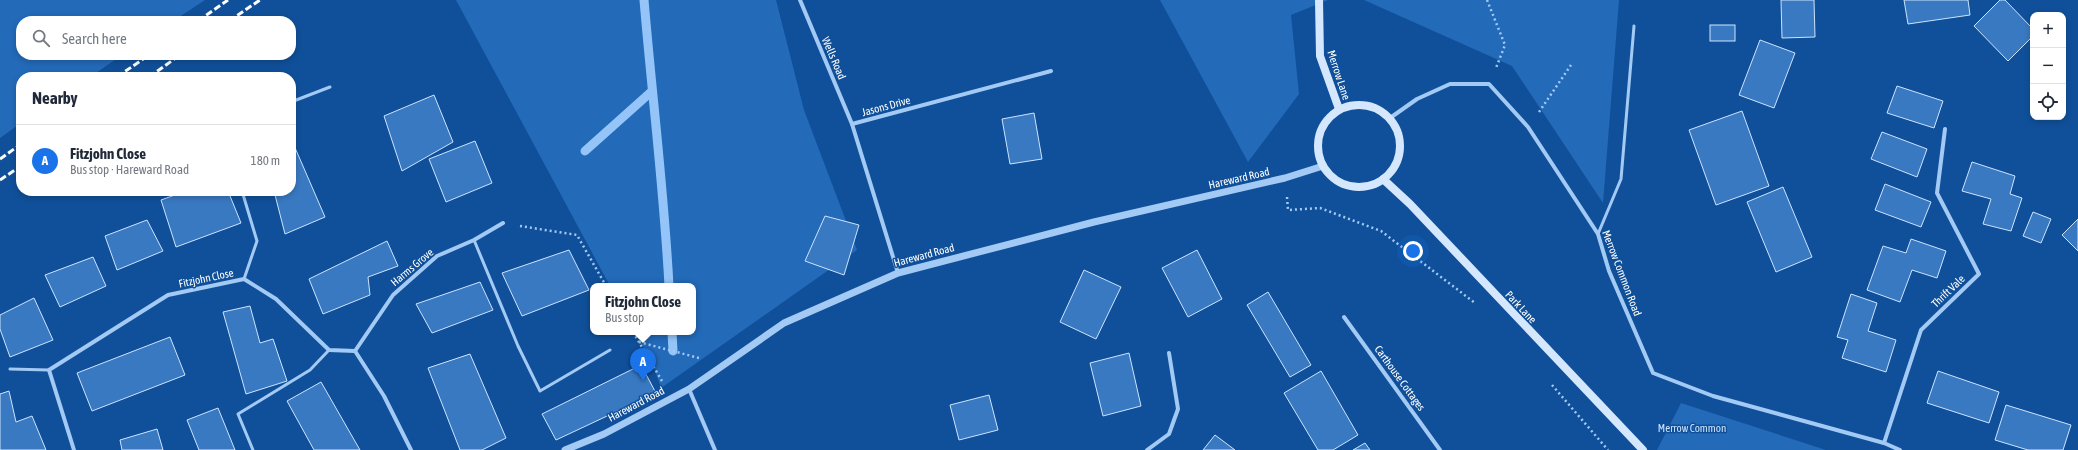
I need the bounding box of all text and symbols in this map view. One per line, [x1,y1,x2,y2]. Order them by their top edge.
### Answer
map controls [2030,12,2066,120]
button: + [2030,12,2066,48]
search box [16,16,296,60]
icon: search [30,27,52,49]
text: Search here [62,30,127,47]
street label: Wells Road [820,35,848,81]
button: − [2030,48,2066,84]
street label: Merrow Lane [1325,49,1353,101]
button: locate [2030,84,2066,120]
text: Nearby [32,88,78,108]
street label: Jasons Drive [860,94,912,118]
text: Fitzjohn Close [70,145,146,162]
text: A [42,153,48,168]
text: 180 m [251,153,280,168]
text: Bus stop · Hareward Road [70,162,189,177]
street label: Hareward Road [1207,165,1271,191]
street label: Merrow Common Road [1600,228,1644,318]
street label: Hareward Road [892,241,956,269]
your location [1403,241,1423,261]
street label: Harms Grove [388,246,436,288]
street label: Fitzjohn Close [177,266,235,290]
street label: Thrift Vale [1929,272,1967,310]
popup [590,283,696,335]
street label: Park Lane [1503,288,1539,326]
text: Fitzjohn Close [605,293,681,310]
text: Bus stop [605,310,644,325]
street label: Carthouse Cottages [1372,343,1428,413]
pin: A [630,348,656,381]
street label: Hareward Road [606,384,666,424]
park label: Merrow Common [1658,422,1726,434]

